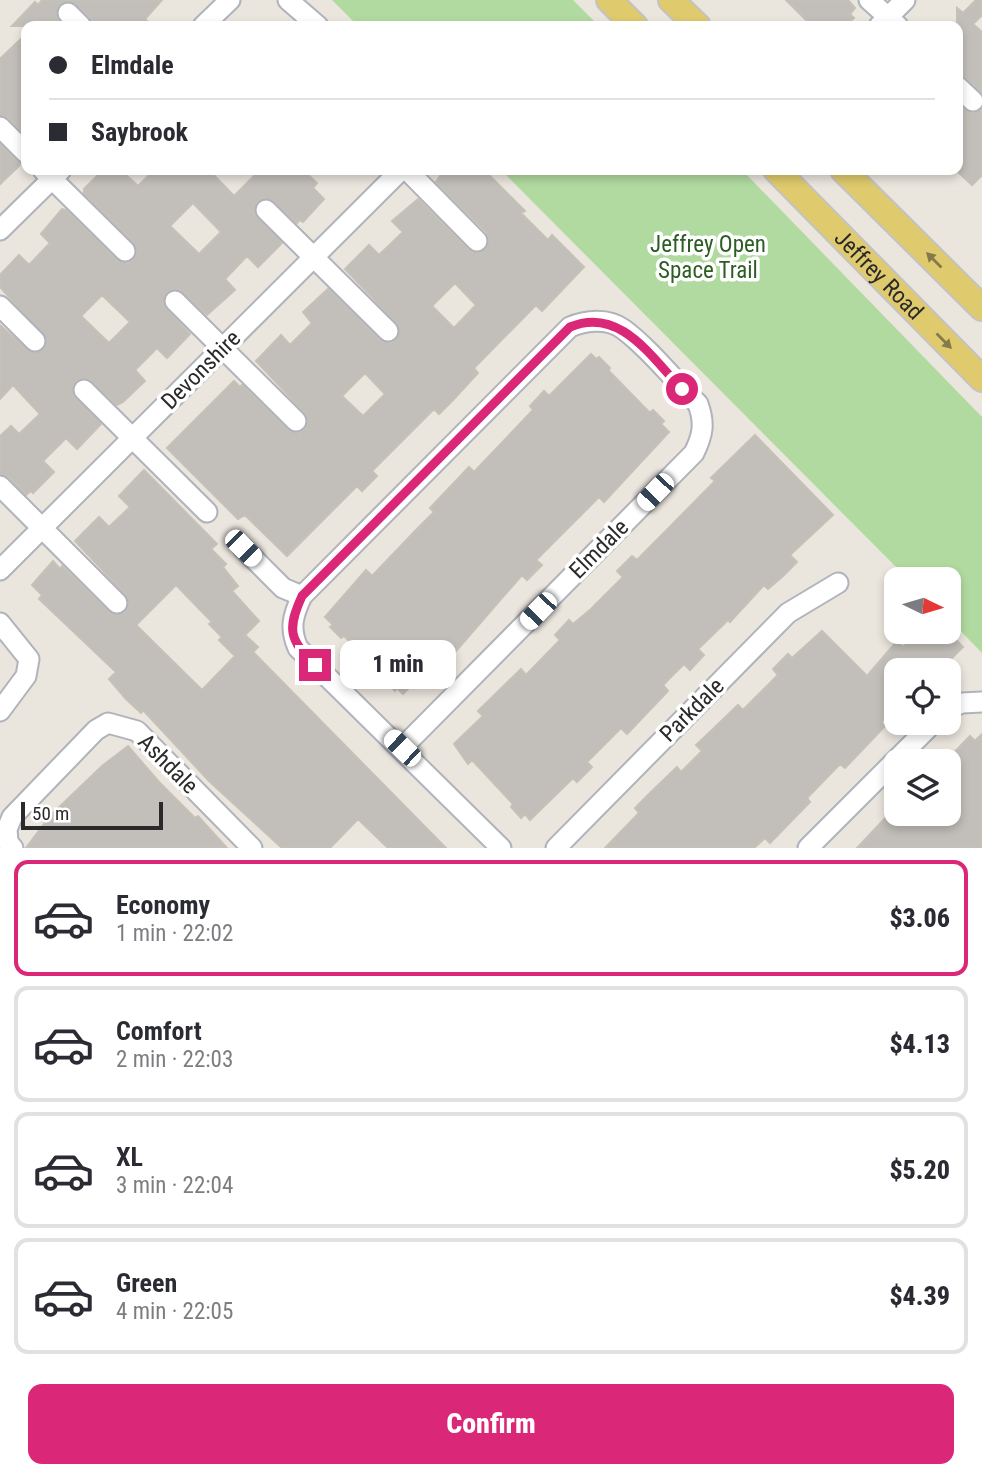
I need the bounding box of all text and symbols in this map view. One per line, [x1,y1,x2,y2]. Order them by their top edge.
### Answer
text: Elmdale [91,50,174,80]
text: Saybrook [91,117,188,147]
street label: Jeffrey Road [829,224,929,325]
park label: Jeffrey Open Space Trail [650,231,766,284]
one-way arrow [925,251,942,268]
street label: Devonshire [156,325,246,415]
one-way arrow [936,332,953,349]
route start [666,373,698,405]
car [633,470,678,514]
street label: Elmdale [564,514,634,584]
car [221,526,266,570]
north arrow [884,567,961,644]
map controls [884,567,961,826]
car [516,589,561,633]
callout: 1 min [340,640,455,690]
route end [299,649,331,681]
text: 1 min [372,651,424,678]
button: locate [884,658,961,735]
street label: Parkdale [654,672,730,748]
car [380,726,425,770]
street label: Ashdale [133,729,203,799]
button: layers [884,749,961,826]
scale bar [21,799,163,831]
text: 50 m [32,802,69,825]
icon: car [32,887,95,950]
text: Economy [116,890,210,920]
text: $3.06 [889,903,950,933]
text: 1 min · 22:02 [116,920,233,947]
icon: car [32,1013,95,1076]
text: Comfort [116,1016,202,1046]
text: $4.13 [889,1029,950,1059]
text: 2 min · 22:03 [116,1046,233,1073]
icon: car [32,1139,95,1202]
text: XL [116,1142,143,1172]
text: $5.20 [889,1155,950,1185]
text: 3 min · 22:04 [116,1172,233,1199]
icon: car [32,1265,95,1328]
text: Green [116,1268,177,1298]
text: $4.39 [889,1281,950,1311]
text: 4 min · 22:05 [116,1298,233,1325]
button: Confirm [28,1384,954,1464]

